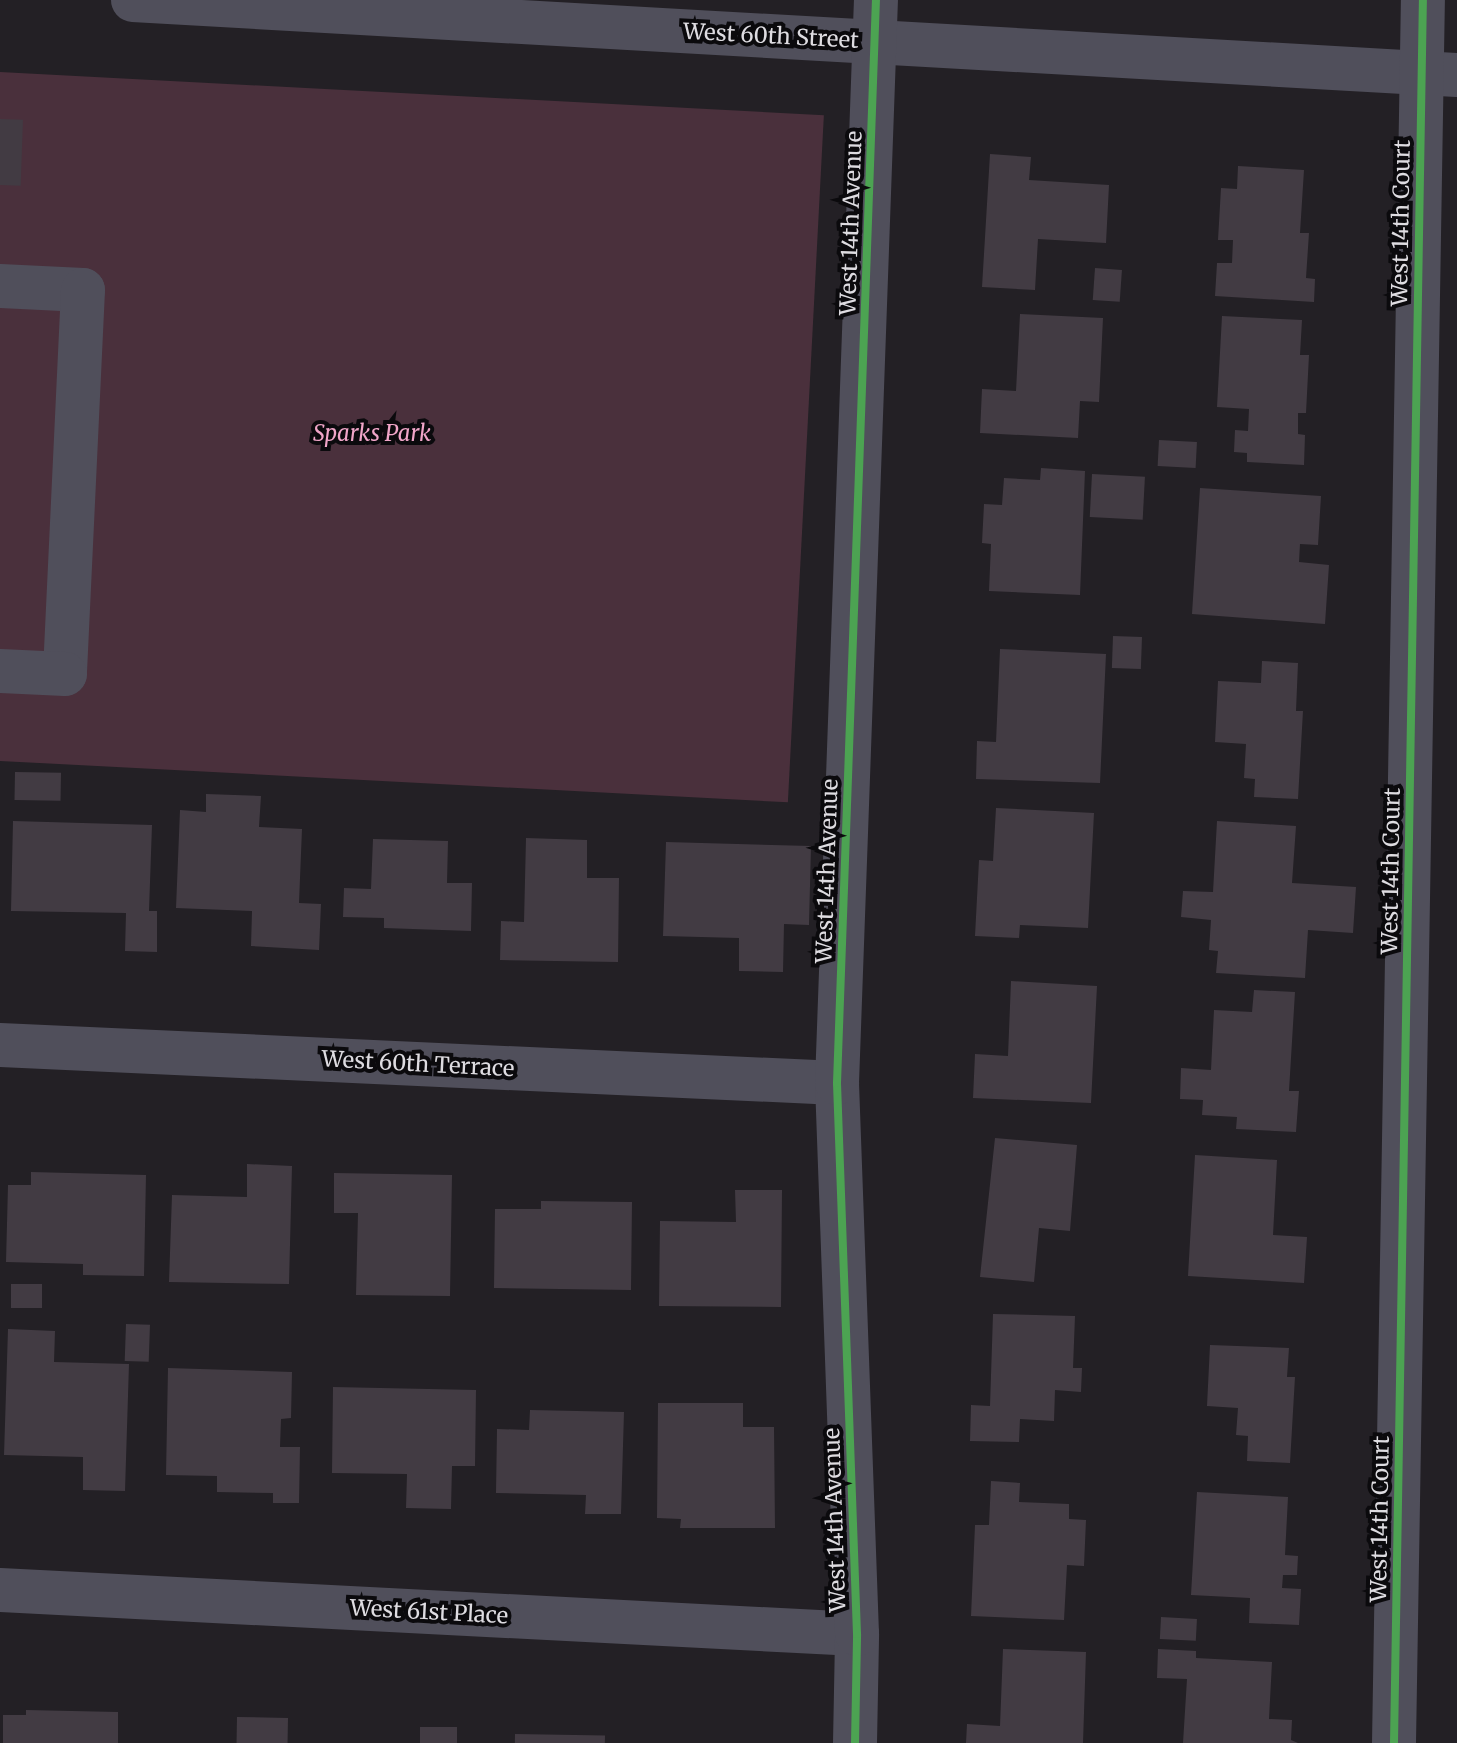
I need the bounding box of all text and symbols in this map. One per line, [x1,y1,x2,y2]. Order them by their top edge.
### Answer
street label: West 60th Street [683,18,859,54]
street label: West 14th Avenue [835,130,867,316]
street label: West 14th Court [1386,140,1416,306]
park label: Sparks Park [313,421,431,447]
street label: West 14th Avenue [811,778,843,964]
street label: West 14th Court [1376,788,1406,954]
street label: West 60th Terrace [321,1046,515,1082]
street label: West 14th Avenue [819,1427,851,1613]
street label: West 14th Court [1365,1436,1395,1602]
street label: West 61st Place [349,1595,509,1629]

